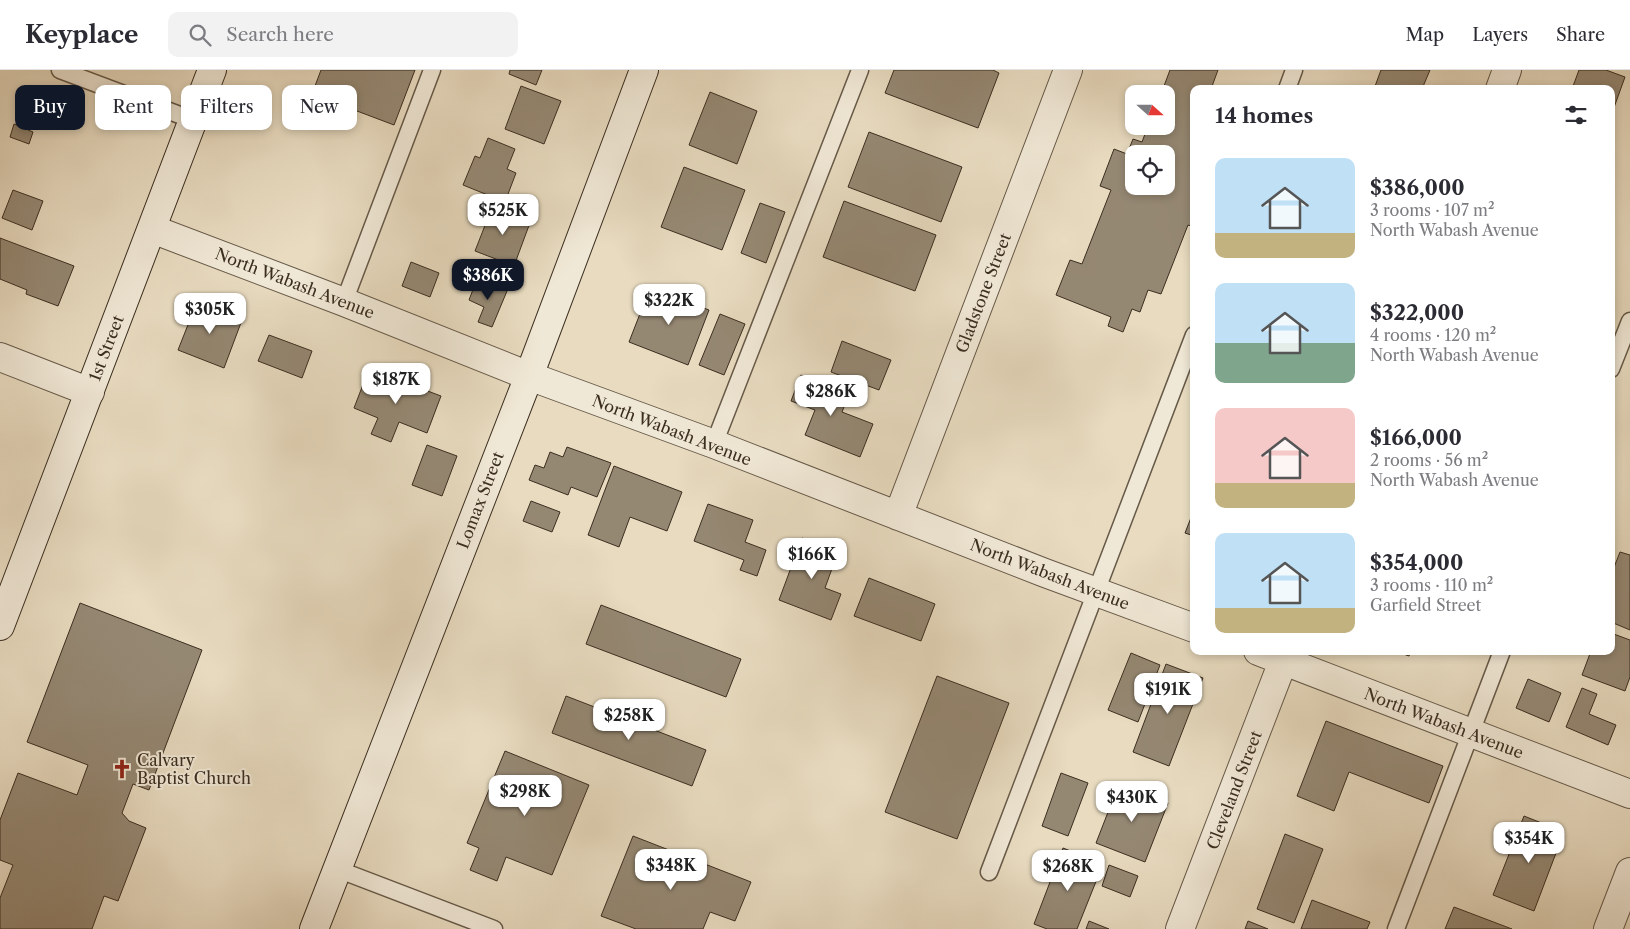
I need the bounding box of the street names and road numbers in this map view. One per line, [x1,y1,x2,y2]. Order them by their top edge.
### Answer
street label: Gladstone Street [951,230,1015,356]
street label: North Wabash Avenue [213,243,377,323]
street label: 1st Street [84,312,128,384]
street label: North Wabash Avenue [590,390,754,470]
street label: Lomax Street [452,448,508,551]
street label: North Wabash Avenue [968,534,1132,614]
street label: North Wabash Avenue [1362,683,1526,763]
street label: Cleveland Street [1202,728,1266,852]

